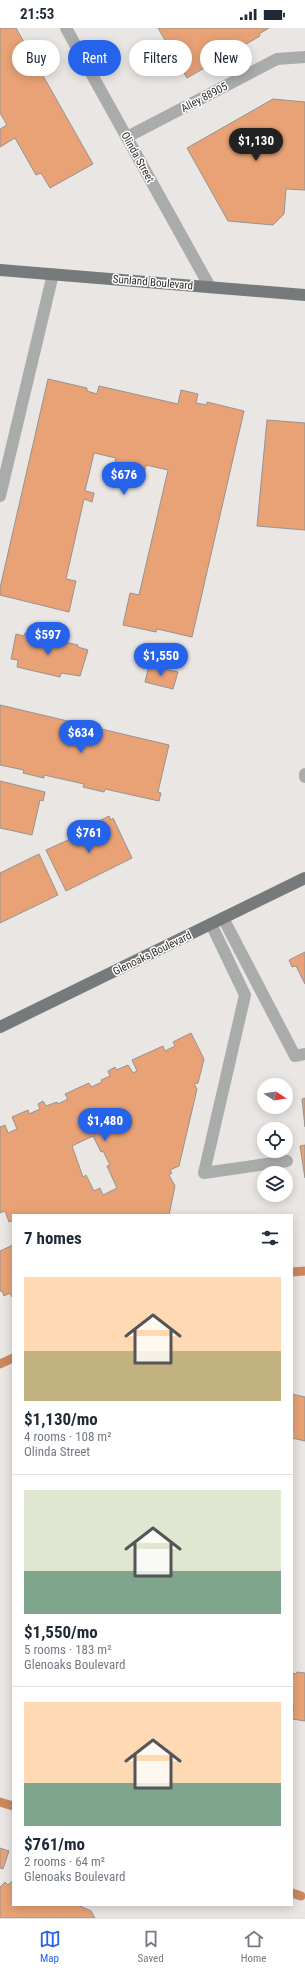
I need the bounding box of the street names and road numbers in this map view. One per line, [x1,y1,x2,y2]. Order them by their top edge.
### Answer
street label: Alley 88905 [179,80,230,115]
street label: Olinda Street [118,130,157,185]
street label: Sunland Boulevard [112,273,194,292]
street label: Glenoaks Boulevard [111,929,194,978]

